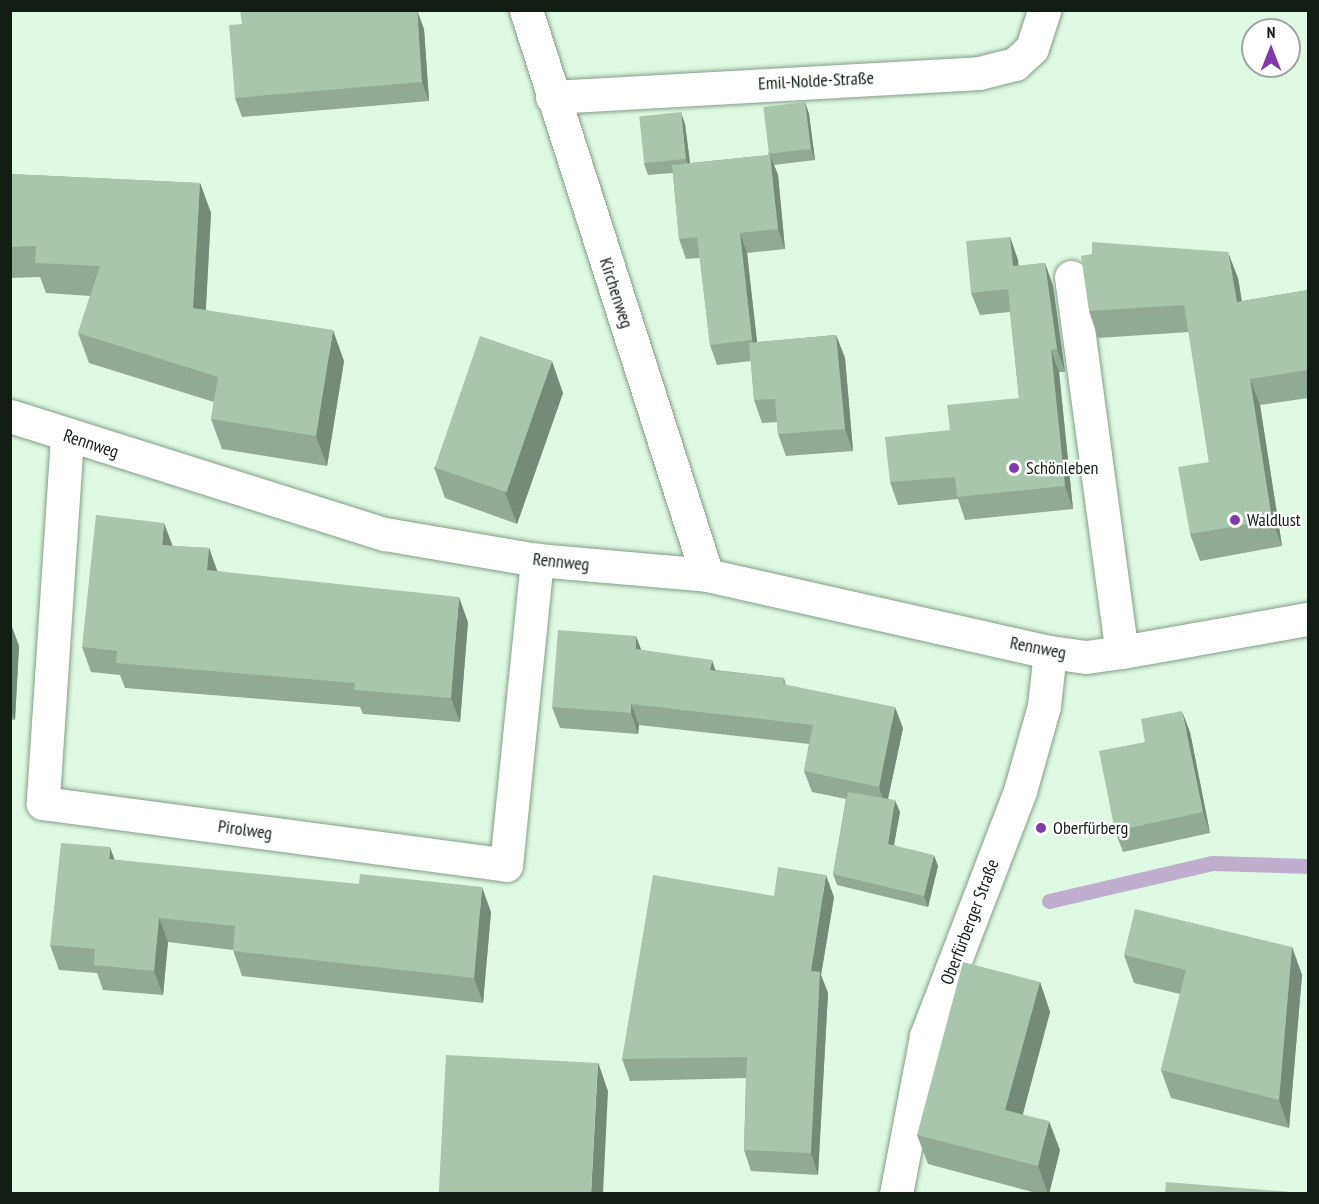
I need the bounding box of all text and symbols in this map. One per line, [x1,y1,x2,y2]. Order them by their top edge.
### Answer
north arrow [1241,18,1301,78]
text: N [1267,22,1275,42]
street label: Emil-Nolde-Straße [758,67,874,95]
street label: Kirchenweg [594,255,638,331]
street label: Rennweg [61,425,121,463]
place label: Schönleben [1026,457,1098,479]
marker: Schönleben [1007,461,1021,475]
place label: Waldlust [1247,509,1301,531]
marker: Waldlust [1228,513,1242,527]
street label: Rennweg [532,548,590,576]
street label: Rennweg [1008,632,1068,664]
street label: Pirolweg [217,816,273,844]
place label: Oberfürberg [1053,817,1128,839]
marker: Oberfürberg [1034,821,1048,835]
street label: Oberfürberger Straße [936,856,1004,988]

